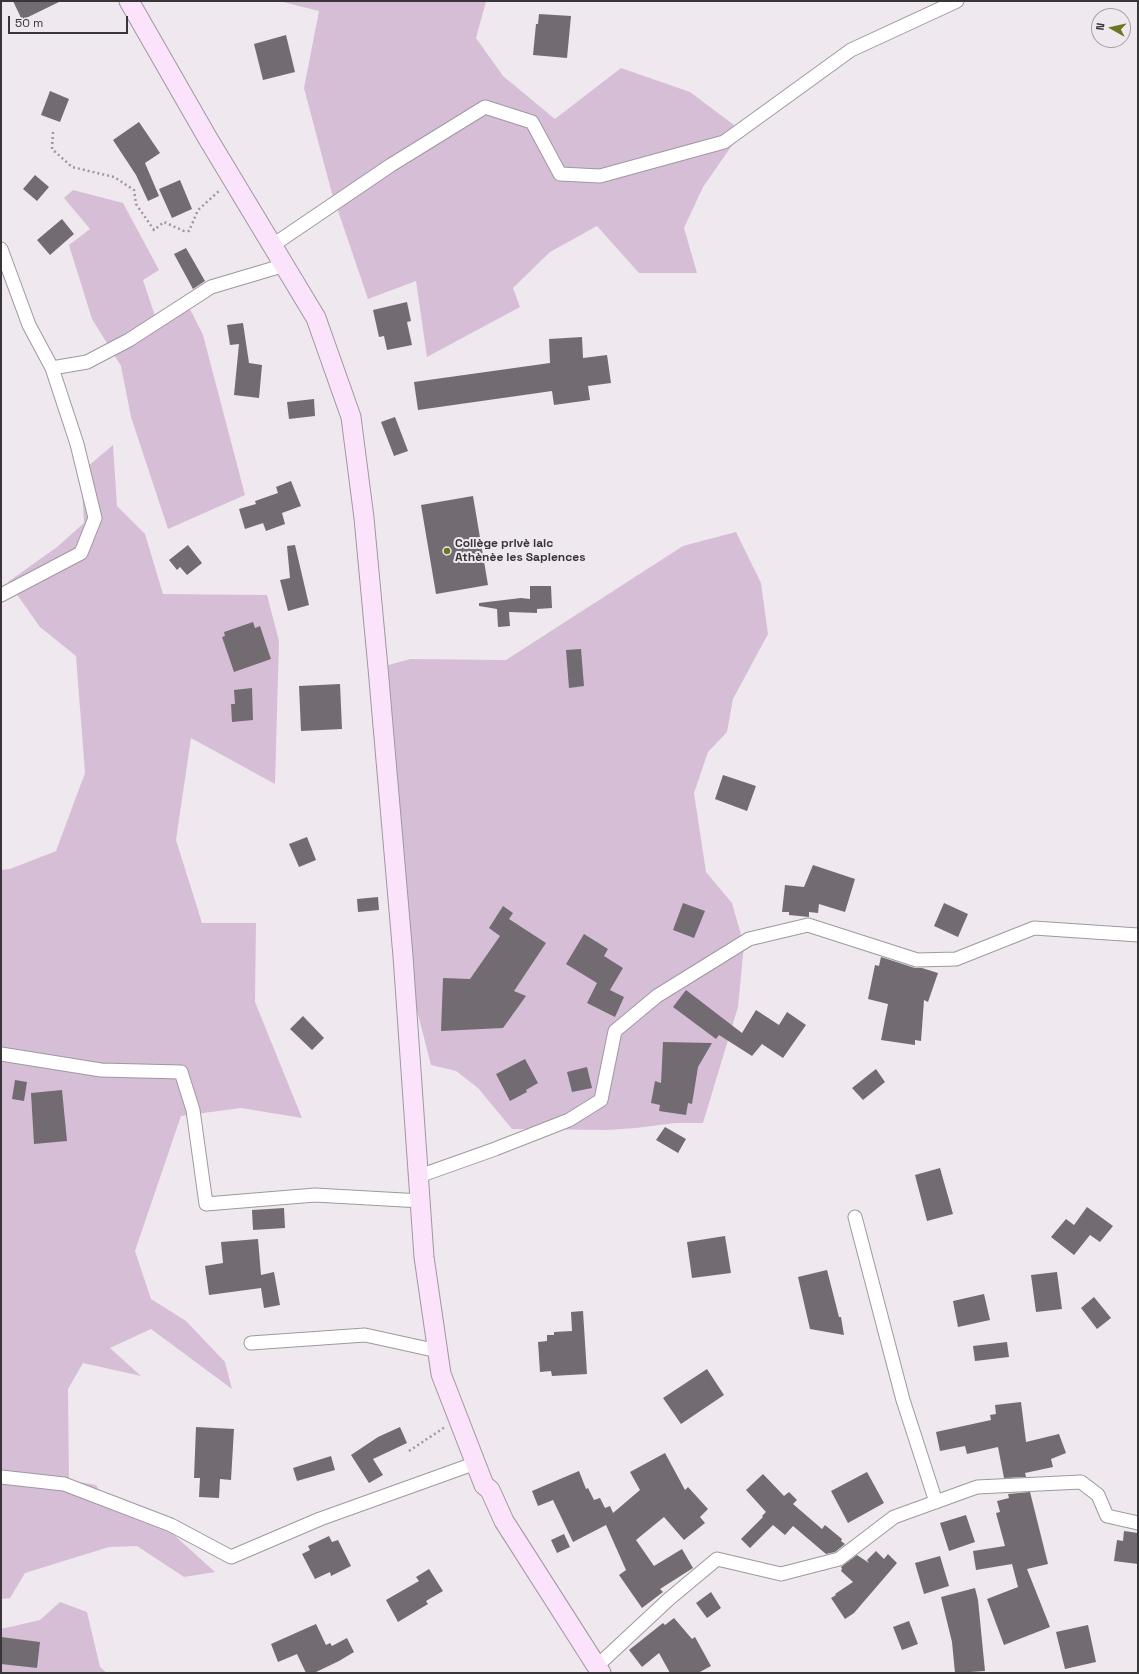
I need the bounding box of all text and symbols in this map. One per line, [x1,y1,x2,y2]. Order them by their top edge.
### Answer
scale bar [10,8,130,34]
north arrow [1091,8,1131,48]
text: 50 m [15,15,43,31]
text: N [1093,22,1108,31]
place label: Collège privè laic Athènèe les Sapiences [455,537,585,565]
marker: Collège privè laic Athènèe les Sapiences [442,546,452,556]

